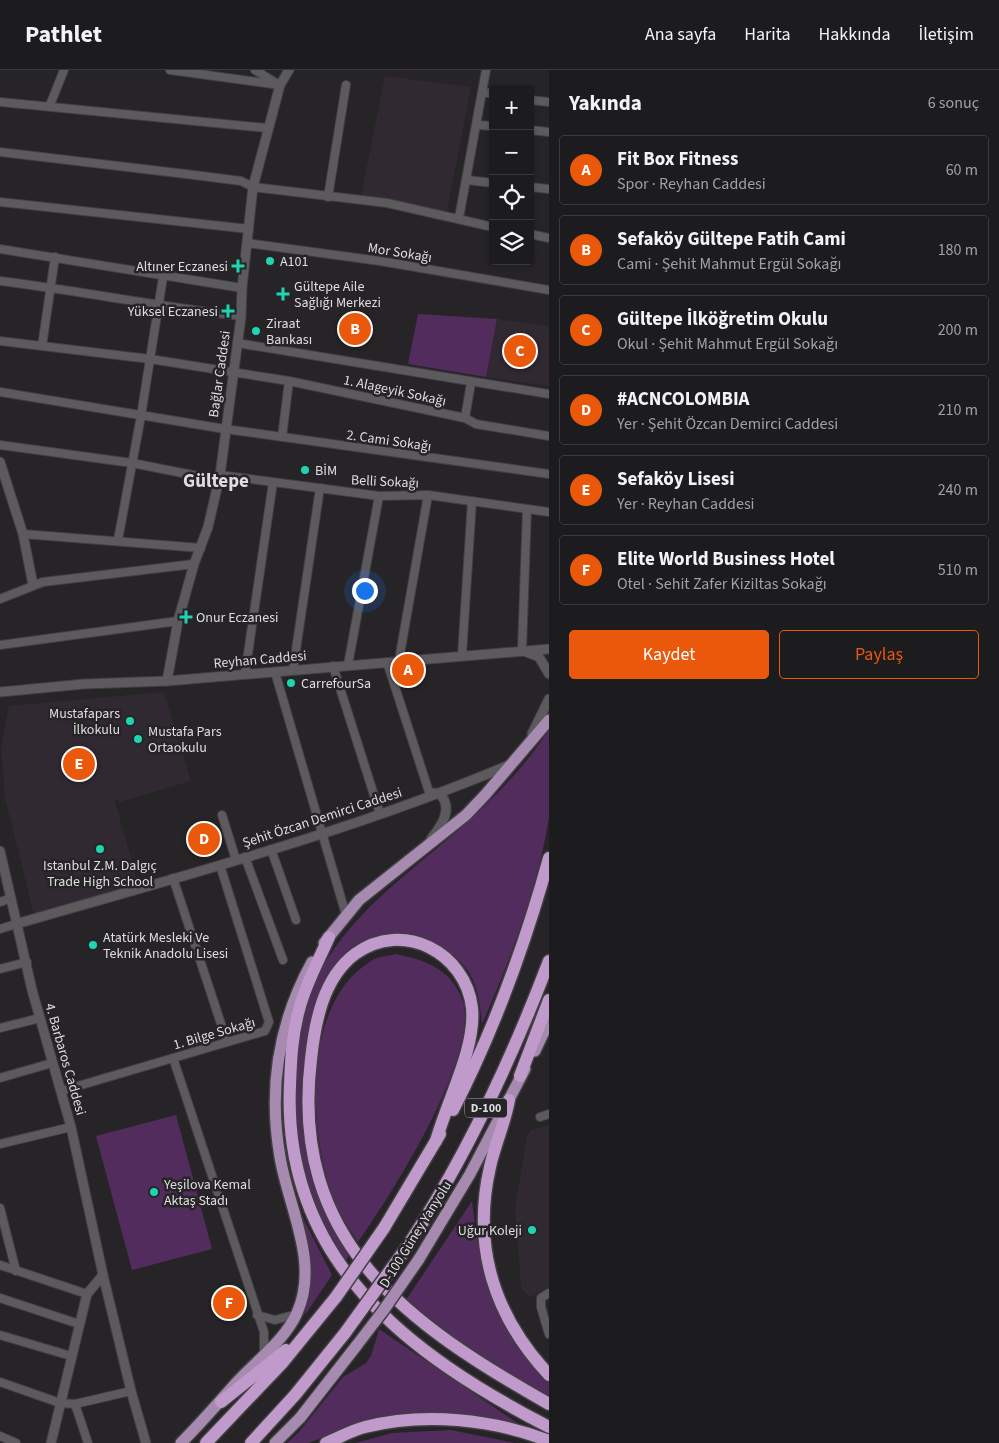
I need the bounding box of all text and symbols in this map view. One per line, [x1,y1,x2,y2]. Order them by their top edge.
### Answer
text: Pathlet [25,17,102,52]
text: Ana sayfa [645,22,716,47]
text: Harita [744,22,791,47]
text: Hakkında [819,22,891,47]
text: İletişim [919,22,974,47]
map controls [489,85,534,265]
button: + [489,85,534,130]
text: Yakında [569,88,642,118]
text: 6 sonuç [928,92,979,114]
button: − [489,130,534,175]
text: Fit Box Fitness [617,146,738,173]
text: A [581,159,591,181]
text: 60 m [946,159,978,181]
text: Spor · Reyhan Caddesi [617,173,766,195]
button: locate [489,175,534,220]
button: layers [489,220,534,265]
text: Sefaköy Gültepe Fatih Cami [617,226,846,253]
street label: Mor Sokağı [366,238,433,268]
text: B [581,239,591,261]
text: 180 m [938,239,978,261]
place label: A101 [280,252,309,272]
text: Cami · Şehit Mahmut Ergül Sokağı [617,253,841,275]
marker: A101 [264,255,276,267]
place label: Altıner Eczanesi [136,257,228,277]
marker: Altıner Eczanesi [232,260,244,272]
place label: Gültepe Aile Sağlığı Merkezi [294,277,381,313]
marker: Gültepe Aile Sağlığı Merkezi [276,287,290,301]
place label: Yüksel Eczanesi [127,302,218,322]
marker: Yüksel Eczanesi [222,305,234,317]
text: Gültepe İlköğretim Okulu [617,306,828,333]
pin: B [339,310,371,348]
place label: Ziraat Bankası [266,314,312,350]
text: C [581,319,591,341]
text: 200 m [938,319,978,341]
marker: Ziraat Bankası [250,325,262,337]
street label: Bağlar Caddesi [204,329,236,419]
pin: C [504,332,536,370]
text: Okul · Şehit Mahmut Ergül Sokağı [617,333,838,355]
street label: 1. Alageyik Sokağı [342,370,448,412]
text: #ACNCOLOMBIA [617,386,750,413]
text: D [581,399,591,421]
text: 210 m [938,399,978,421]
text: Yer · Şehit Özcan Demirci Caddesi [617,413,838,435]
street label: 2. Cami Sokağı [345,425,433,457]
place label: BİM [315,461,337,481]
marker: BİM [299,464,311,476]
text: Sefaköy Lisesi [617,466,734,493]
district label: Gültepe [183,468,249,495]
street label: Belli Sokağı [350,470,419,494]
text: E [582,479,590,501]
text: 240 m [938,479,978,501]
text: Yer · Reyhan Caddesi [617,493,755,515]
text: Elite World Business Hotel [617,546,835,573]
text: F [582,559,590,581]
text: 510 m [938,559,978,581]
text: Otel · Sehit Zafer Kiziltas Sokağı [617,573,827,595]
your location [352,578,378,604]
place label: Onur Eczanesi [196,608,278,628]
marker: Onur Eczanesi [180,611,192,623]
button: Kaydet [569,630,769,679]
button: Paylaş [779,630,979,679]
street label: Reyhan Caddesi [213,646,307,674]
pin: A [392,651,424,689]
place label: CarrefourSa [301,674,371,694]
marker: CarrefourSa [285,677,297,689]
place label: Mustafapars İlkokulu [49,704,120,740]
marker: Mustafapars İlkokulu [124,715,136,727]
place label: Mustafa Pars Ortaokulu [148,722,222,758]
marker: Mustafa Pars Ortaokulu [132,733,144,745]
pin: E [63,745,95,783]
street label: Şehit Özcan Demirci Caddesi [240,783,405,853]
pin: D [188,820,220,858]
marker: Istanbul Z.M. Dalgıç Trade High School [94,843,106,855]
place label: Istanbul Z.M. Dalgıç Trade High School [43,856,157,892]
place label: Atatürk Mesleki Ve Teknik Anadolu Lisesi [103,928,228,964]
marker: Atatürk Mesleki Ve Teknik Anadolu Lisesi [87,939,99,951]
street label: 4. Barbaros Caddesi [39,1001,91,1118]
street label: 1. Bilge Sokağı [171,1013,258,1055]
road number: D-100 [465,1098,507,1118]
place label: Yeşilova Kemal Aktaş Stadı [163,1175,251,1211]
street label: D-100 Güney Yanyolu [375,1177,457,1292]
marker: Yeşilova Kemal Aktaş Stadı [148,1186,160,1198]
place label: Uğur Koleji [458,1221,522,1241]
marker: Uğur Koleji [526,1224,538,1236]
pin: F [213,1284,245,1322]

